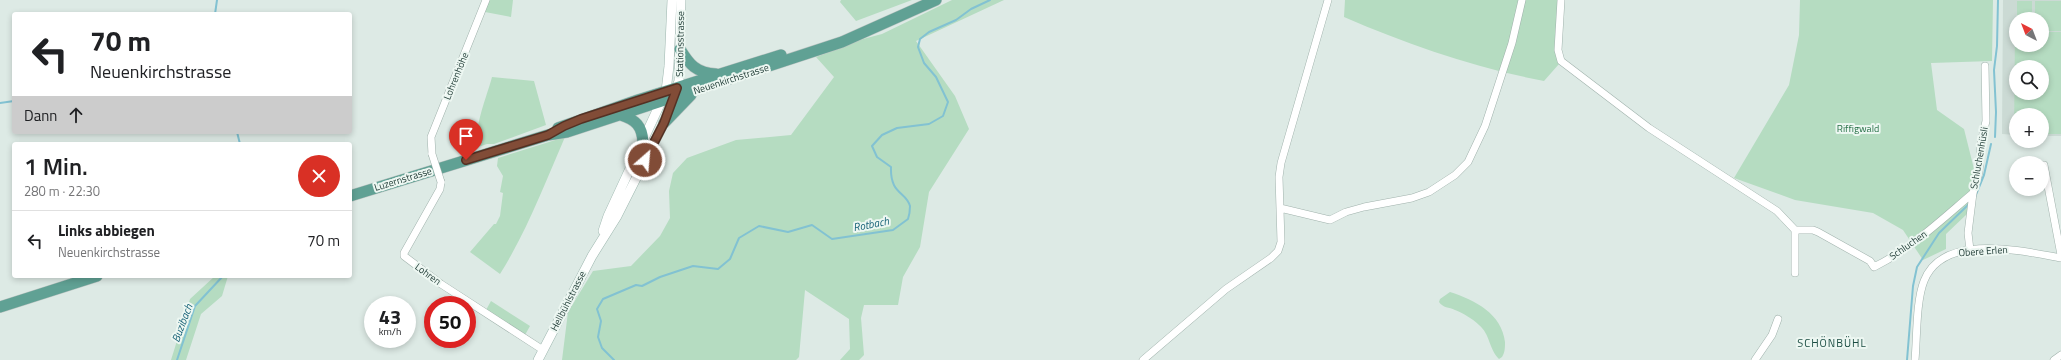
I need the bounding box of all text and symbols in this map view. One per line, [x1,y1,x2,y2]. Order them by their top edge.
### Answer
street label: Stationsstrasse [672,11,688,77]
north arrow [2009,12,2049,52]
map controls [2009,12,2049,196]
text: 70 m [90,19,151,62]
icon: left [24,28,76,80]
street label: Lohrenhöhe [440,50,472,102]
text: Neuenkirchstrasse [90,58,231,85]
street label: Neuenkirchstrasse [691,60,771,98]
button: search [2009,60,2049,100]
text: Dann [24,104,57,127]
icon: ahead [65,104,87,126]
button: + [2009,108,2049,148]
pin [449,119,483,160]
park label: Riffigwald [1837,121,1879,136]
icon: arrive [455,125,477,147]
street label: Schluchenhüsli [1966,126,1992,190]
position arrow [624,139,666,181]
text: 1 Min. [24,148,88,184]
button: close [298,155,340,197]
button: − [2009,156,2049,196]
street label: Luzernstrasse [372,163,434,195]
text: 280 m · 22:30 [24,181,100,201]
water label: Rotbach [852,213,891,235]
text: Links abbiegen [58,219,155,242]
street label: Schluchen [1886,227,1930,263]
text: 70 m [307,229,340,252]
icon: left [24,230,46,252]
text: Neuenkirchstrasse [58,242,160,262]
street label: Obere Erlen [1958,242,2008,260]
street label: Lohren [412,259,444,289]
street label: Hellbühlstrasse [546,268,590,334]
speed limit sign: 50 [424,296,476,348]
water label: Buzibach [167,301,197,344]
text: 43 [379,301,401,332]
text: km/h [379,324,401,339]
district label: SCHÖNBÜHL [1797,335,1867,351]

